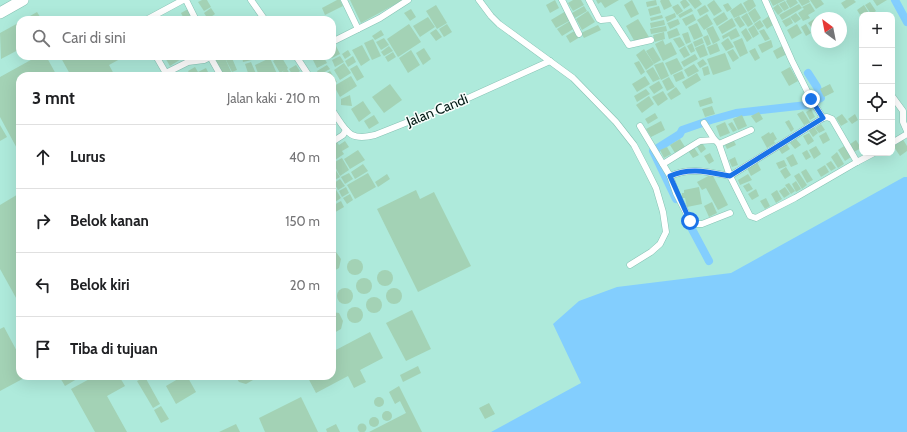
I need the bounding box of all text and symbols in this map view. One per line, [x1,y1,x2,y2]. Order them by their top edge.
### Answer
north arrow [811,12,847,48]
map controls [859,12,895,156]
button: + [859,12,895,48]
search box [16,16,336,60]
icon: search [30,27,52,49]
text: Cari di sini [62,29,126,47]
button: − [859,48,895,84]
button: locate [859,84,895,120]
text: 3 mnt [32,88,75,108]
street label: Jalan Candi [403,89,471,131]
text: Jalan kaki · 210 m [227,90,320,106]
route end [802,90,820,108]
button: layers [859,120,895,156]
icon: ahead [32,146,54,168]
text: Lurus [70,148,105,166]
text: 40 m [289,149,320,165]
icon: right [32,210,54,232]
text: Belok kanan [70,212,149,230]
route start [681,212,699,230]
text: 150 m [285,213,320,229]
icon: left [32,274,54,296]
text: Belok kiri [70,276,130,294]
text: 20 m [290,277,320,293]
icon: arrive [32,338,54,360]
text: Tiba di tujuan [70,340,158,358]

